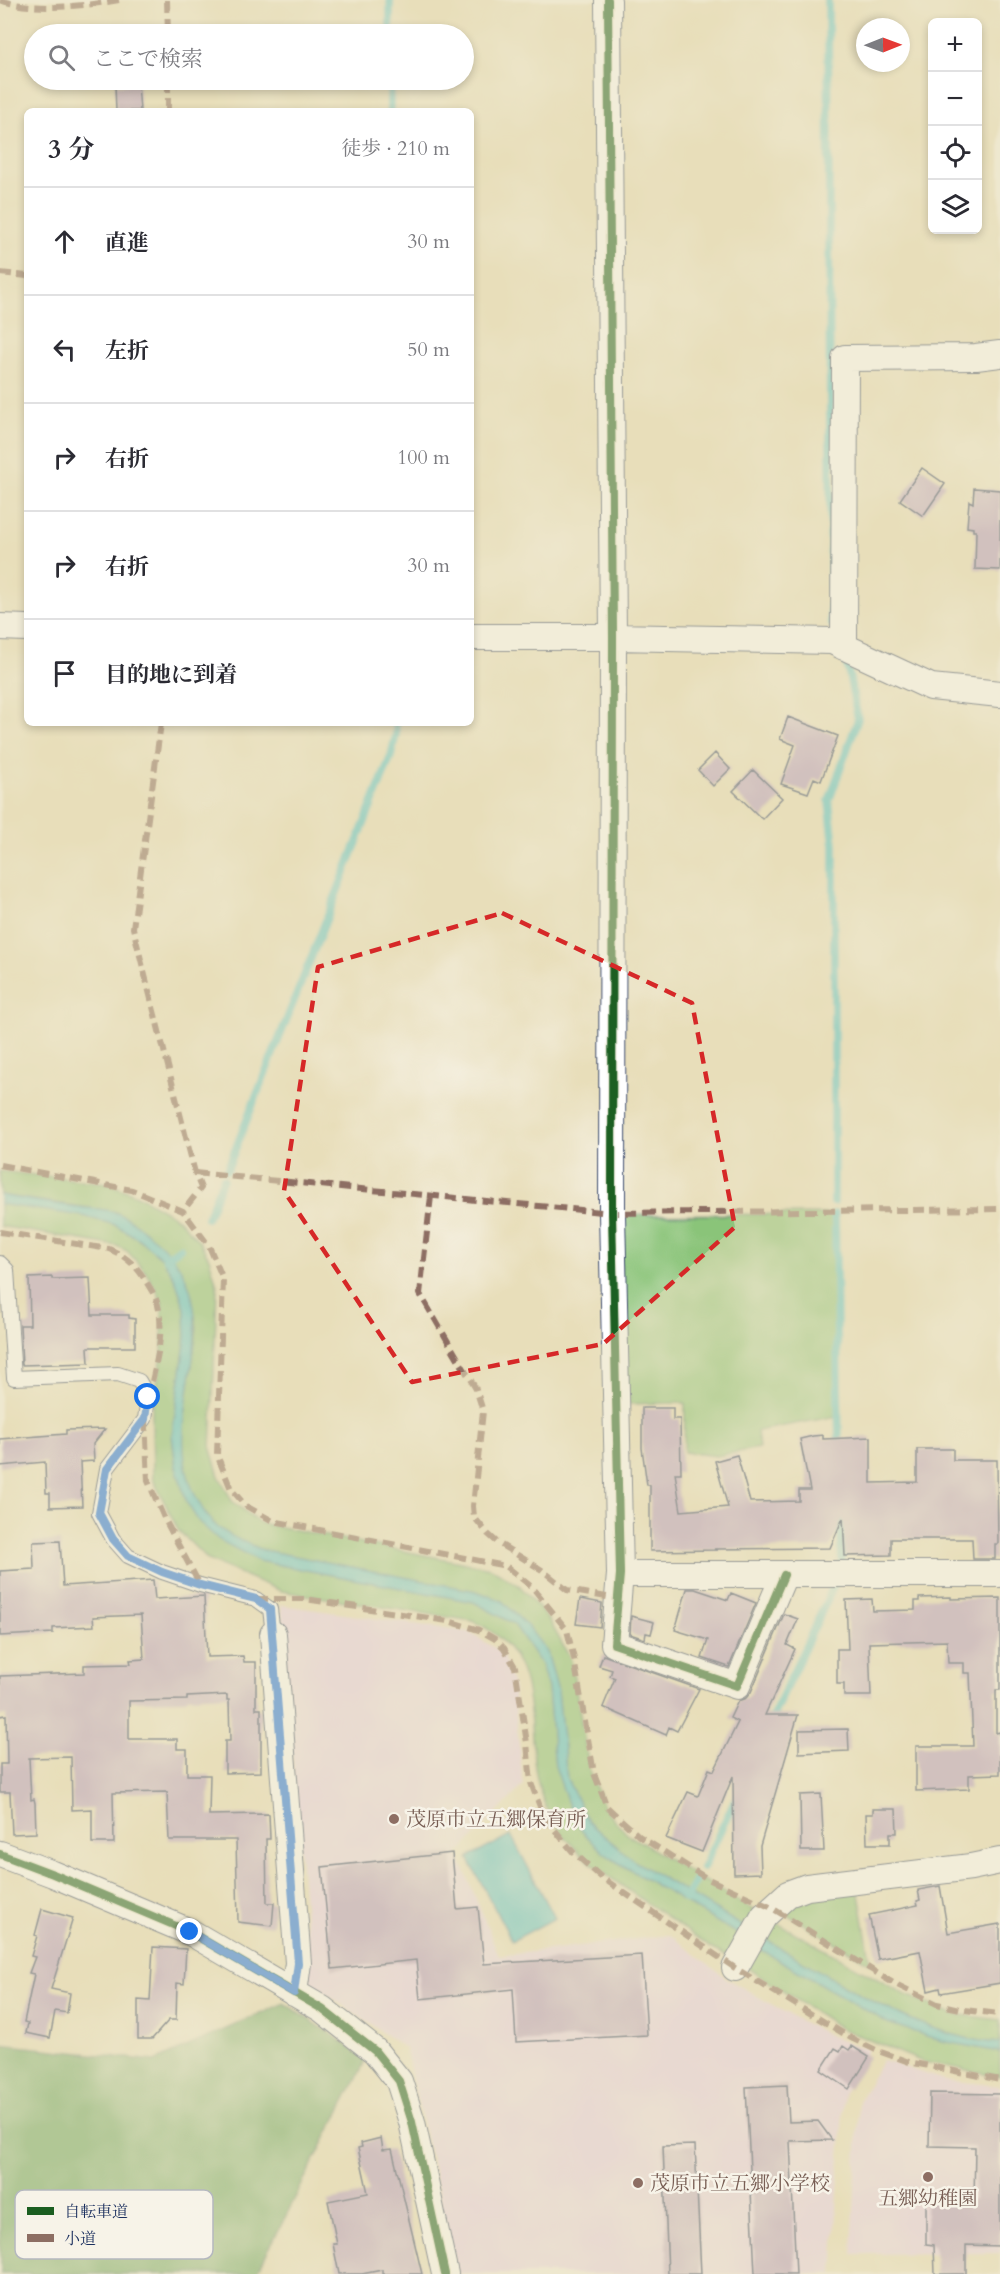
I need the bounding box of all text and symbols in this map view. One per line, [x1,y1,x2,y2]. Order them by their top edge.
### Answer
north arrow [856,18,910,72]
map controls [928,18,982,234]
button: + [928,18,982,72]
search box [24,24,474,90]
icon: search [45,41,78,74]
text: ここで検索 [93,44,203,74]
button: − [928,72,982,126]
button: locate [928,126,982,180]
text: 3 分 [48,132,94,167]
text: 徒歩 · 210 m [341,135,450,162]
button: layers [928,180,982,234]
icon: ahead [48,225,81,258]
text: 直進 [105,228,149,258]
text: 30 m [407,228,450,255]
icon: left [48,333,81,366]
text: 左折 [105,336,149,366]
text: 50 m [407,336,450,363]
icon: right [48,441,81,474]
text: 右折 [105,444,149,474]
text: 100 m [397,444,450,471]
icon: right [48,549,81,582]
text: 右折 [105,552,149,582]
text: 30 m [407,552,450,579]
icon: arrive [48,657,81,690]
text: 目的地に到着 [105,660,237,690]
route start [134,1383,160,1409]
place label: 茂原市立五郷保育所 [406,1806,586,1833]
marker: 茂原市立五郷保育所 [387,1812,401,1826]
route end [176,1918,202,1944]
place label: 茂原市立五郷小学校 [650,2170,830,2197]
marker: 五郷幼稚園 [921,2170,935,2184]
marker: 茂原市立五郷小学校 [631,2176,645,2190]
place label: 五郷幼稚園 [878,2185,978,2212]
legend [15,2190,213,2259]
text: 自転車道 [64,2201,128,2223]
text: 小道 [64,2228,96,2250]

